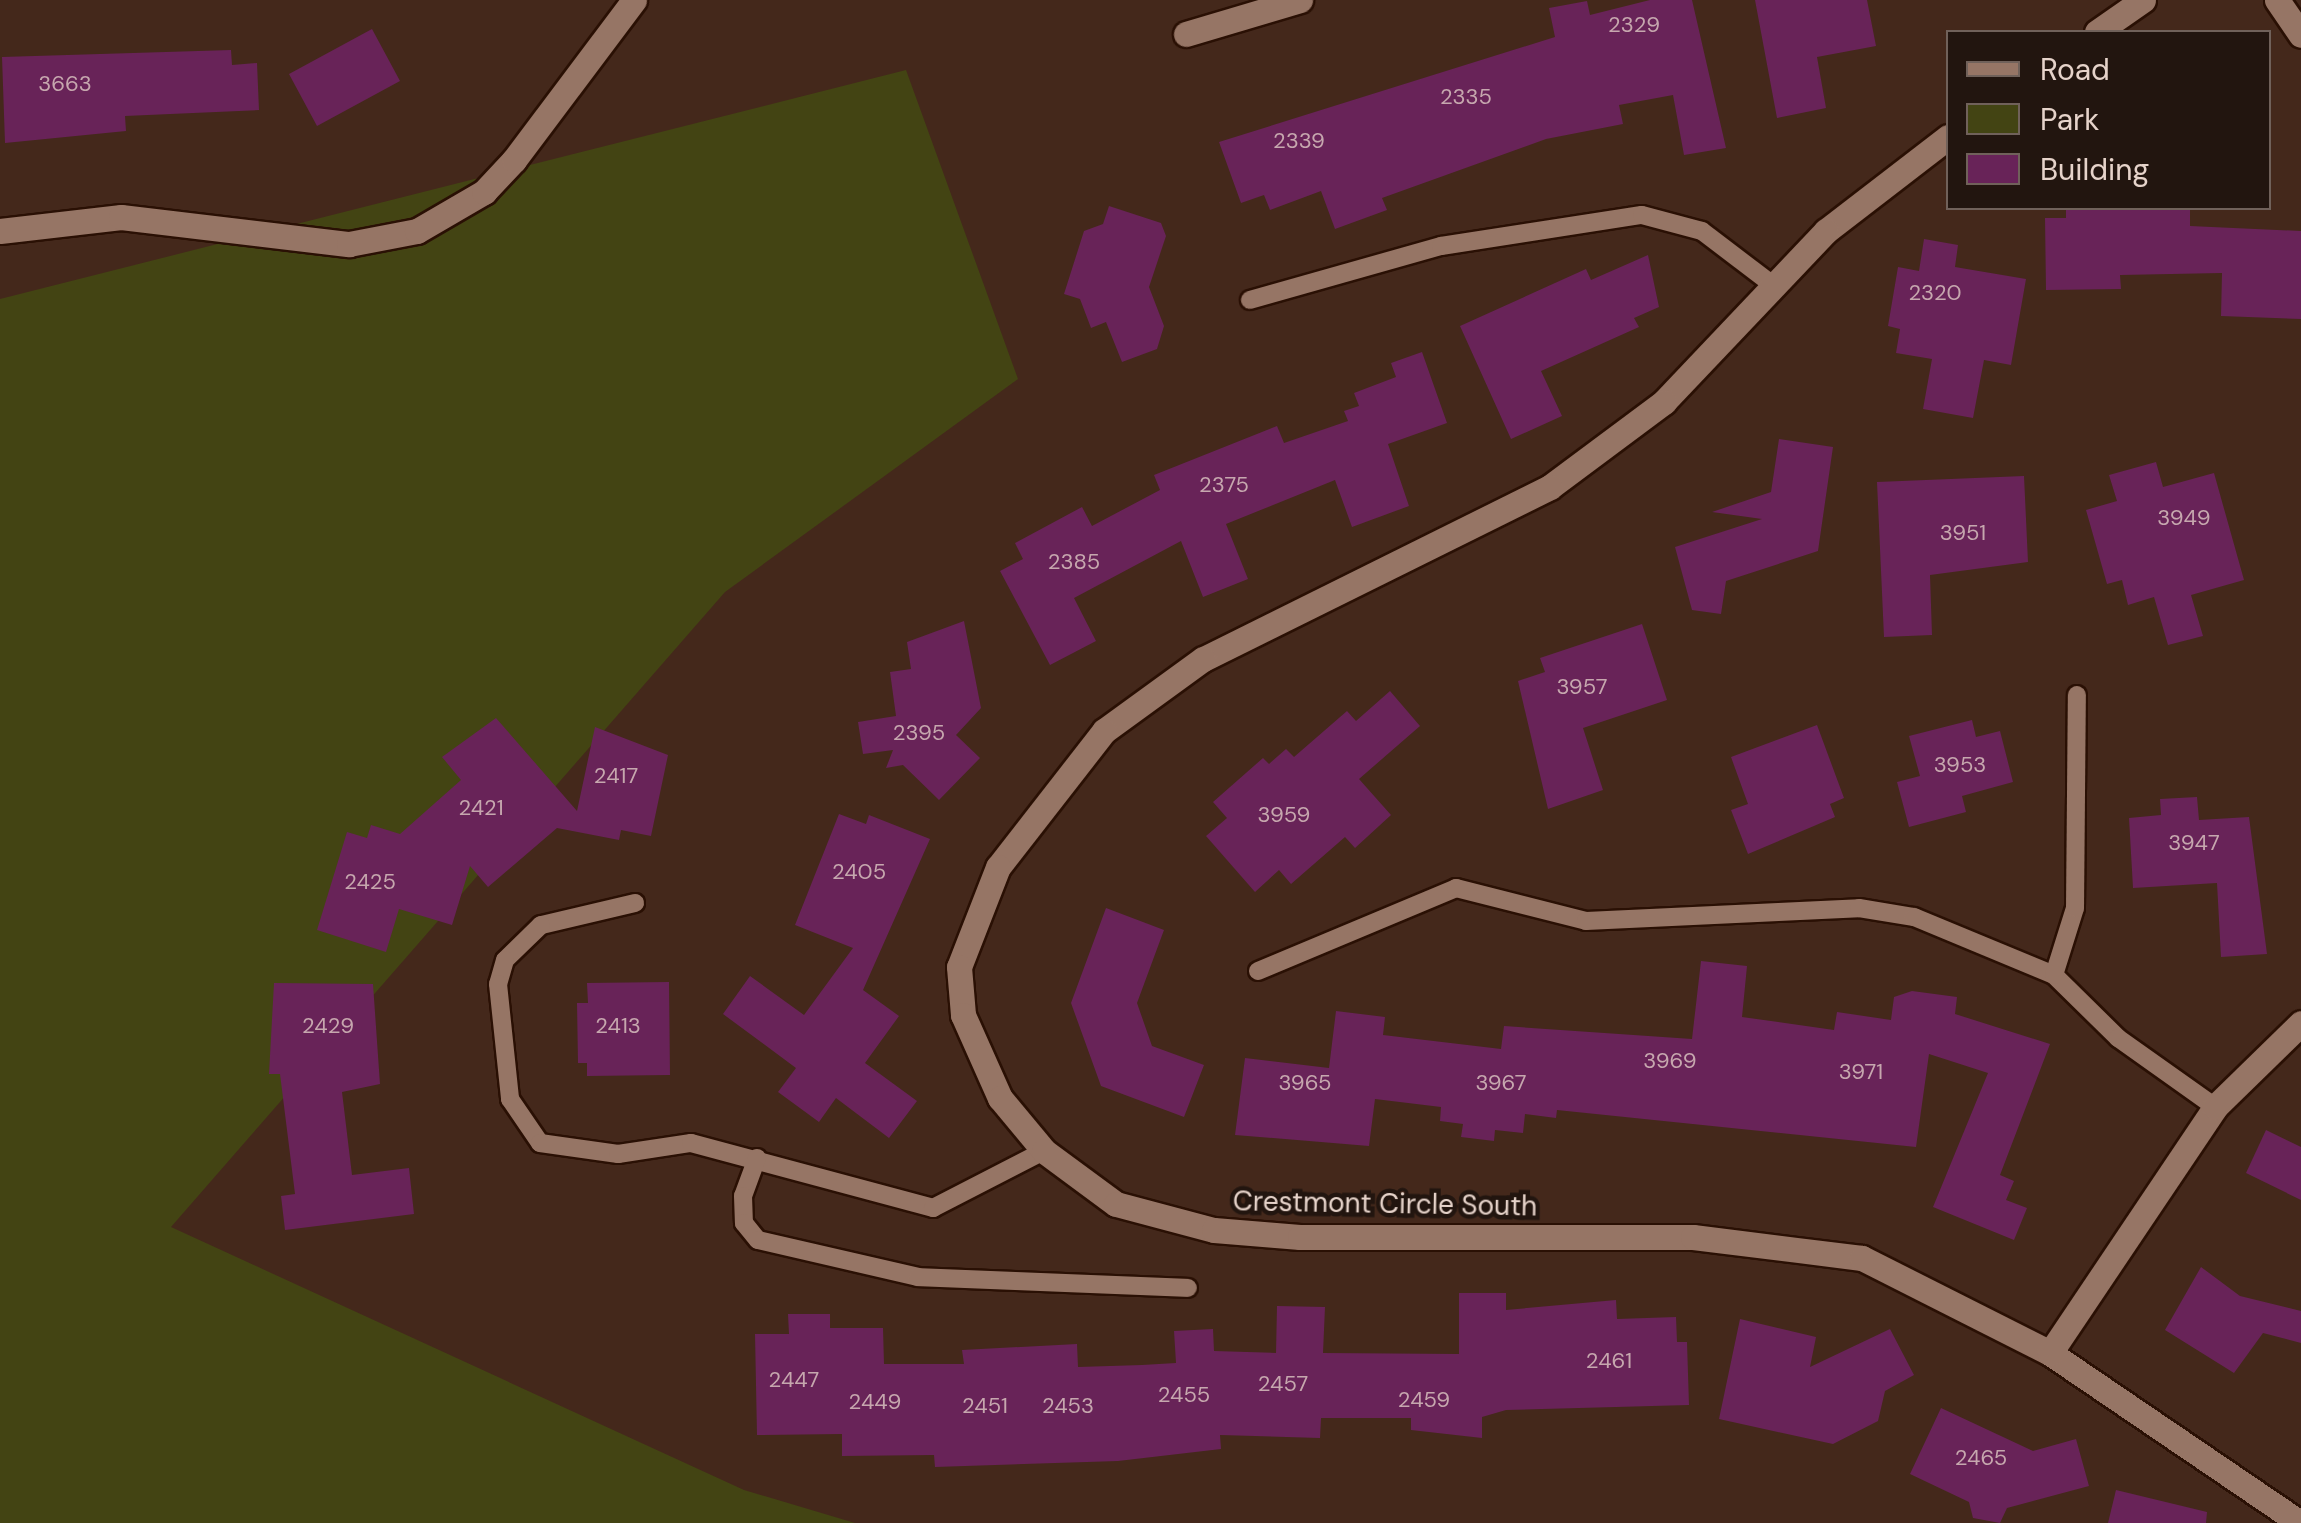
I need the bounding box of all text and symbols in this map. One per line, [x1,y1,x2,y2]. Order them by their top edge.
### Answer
house number: 2329 [1608,12,1660,38]
legend [1946,30,2271,210]
text: Road [2040,50,2110,89]
house number: 3663 [38,71,92,97]
house number: 2335 [1440,84,1492,110]
text: Park [2040,100,2099,139]
house number: 2339 [1273,128,1325,154]
text: Building [2040,150,2149,189]
house number: 2320 [1908,280,1962,306]
house number: 2375 [1199,472,1249,498]
house number: 3949 [2157,505,2211,531]
house number: 3951 [1940,520,1986,546]
house number: 2385 [1048,549,1100,575]
house number: 3957 [1557,674,1607,700]
house number: 2395 [893,720,945,746]
house number: 3953 [1934,752,1986,778]
house number: 2417 [594,763,638,789]
house number: 2421 [458,795,504,821]
house number: 3959 [1258,802,1310,828]
house number: 3947 [2168,830,2220,856]
house number: 2405 [832,859,886,885]
house number: 2425 [344,869,396,895]
house number: 2429 [302,1013,354,1039]
house number: 2413 [595,1013,641,1039]
house number: 3969 [1643,1048,1697,1074]
house number: 3971 [1839,1059,1883,1085]
house number: 3965 [1279,1070,1331,1096]
house number: 3967 [1475,1070,1527,1096]
street label: Crestmont Circle South [1232,1185,1538,1223]
house number: 2461 [1586,1348,1632,1374]
house number: 2447 [769,1367,819,1393]
house number: 2457 [1258,1371,1308,1397]
house number: 2455 [1158,1382,1210,1408]
house number: 2459 [1398,1387,1450,1413]
house number: 2449 [849,1389,901,1415]
house number: 2451 [962,1393,1008,1419]
house number: 2453 [1042,1393,1094,1419]
house number: 2465 [1955,1445,2007,1471]

